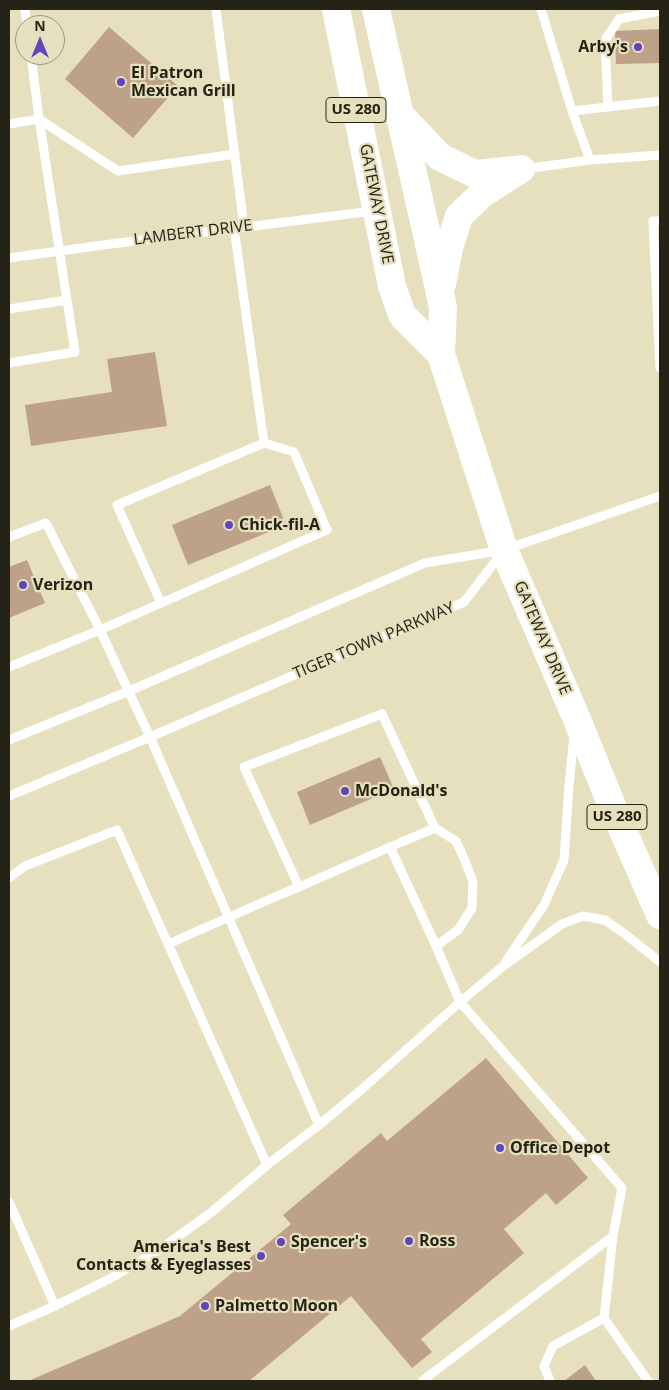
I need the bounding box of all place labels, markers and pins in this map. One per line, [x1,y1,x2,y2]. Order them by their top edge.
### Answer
place label: Arby's [578,37,628,57]
marker: Arby's [632,41,644,53]
place label: El Patron Mexican Grill [131,63,236,101]
marker: El Patron Mexican Grill [115,76,127,88]
place label: Chick-fil-A [239,515,320,535]
marker: Chick-fil-A [223,519,235,531]
place label: Verizon [33,575,93,595]
marker: Verizon [17,579,29,591]
place label: McDonald's [355,781,447,801]
marker: McDonald's [339,785,351,797]
place label: Office Depot [510,1138,610,1158]
marker: Office Depot [494,1142,506,1154]
place label: Ross [419,1231,455,1251]
place label: Spencer's [291,1232,367,1252]
marker: Ross [403,1235,415,1247]
marker: Spencer's [275,1236,287,1248]
place label: America's Best Contacts & Eyeglasses [76,1237,251,1275]
marker: America's Best Contacts & Eyeglasses [255,1250,267,1262]
place label: Palmetto Moon [215,1296,338,1316]
marker: Palmetto Moon [199,1300,211,1312]

